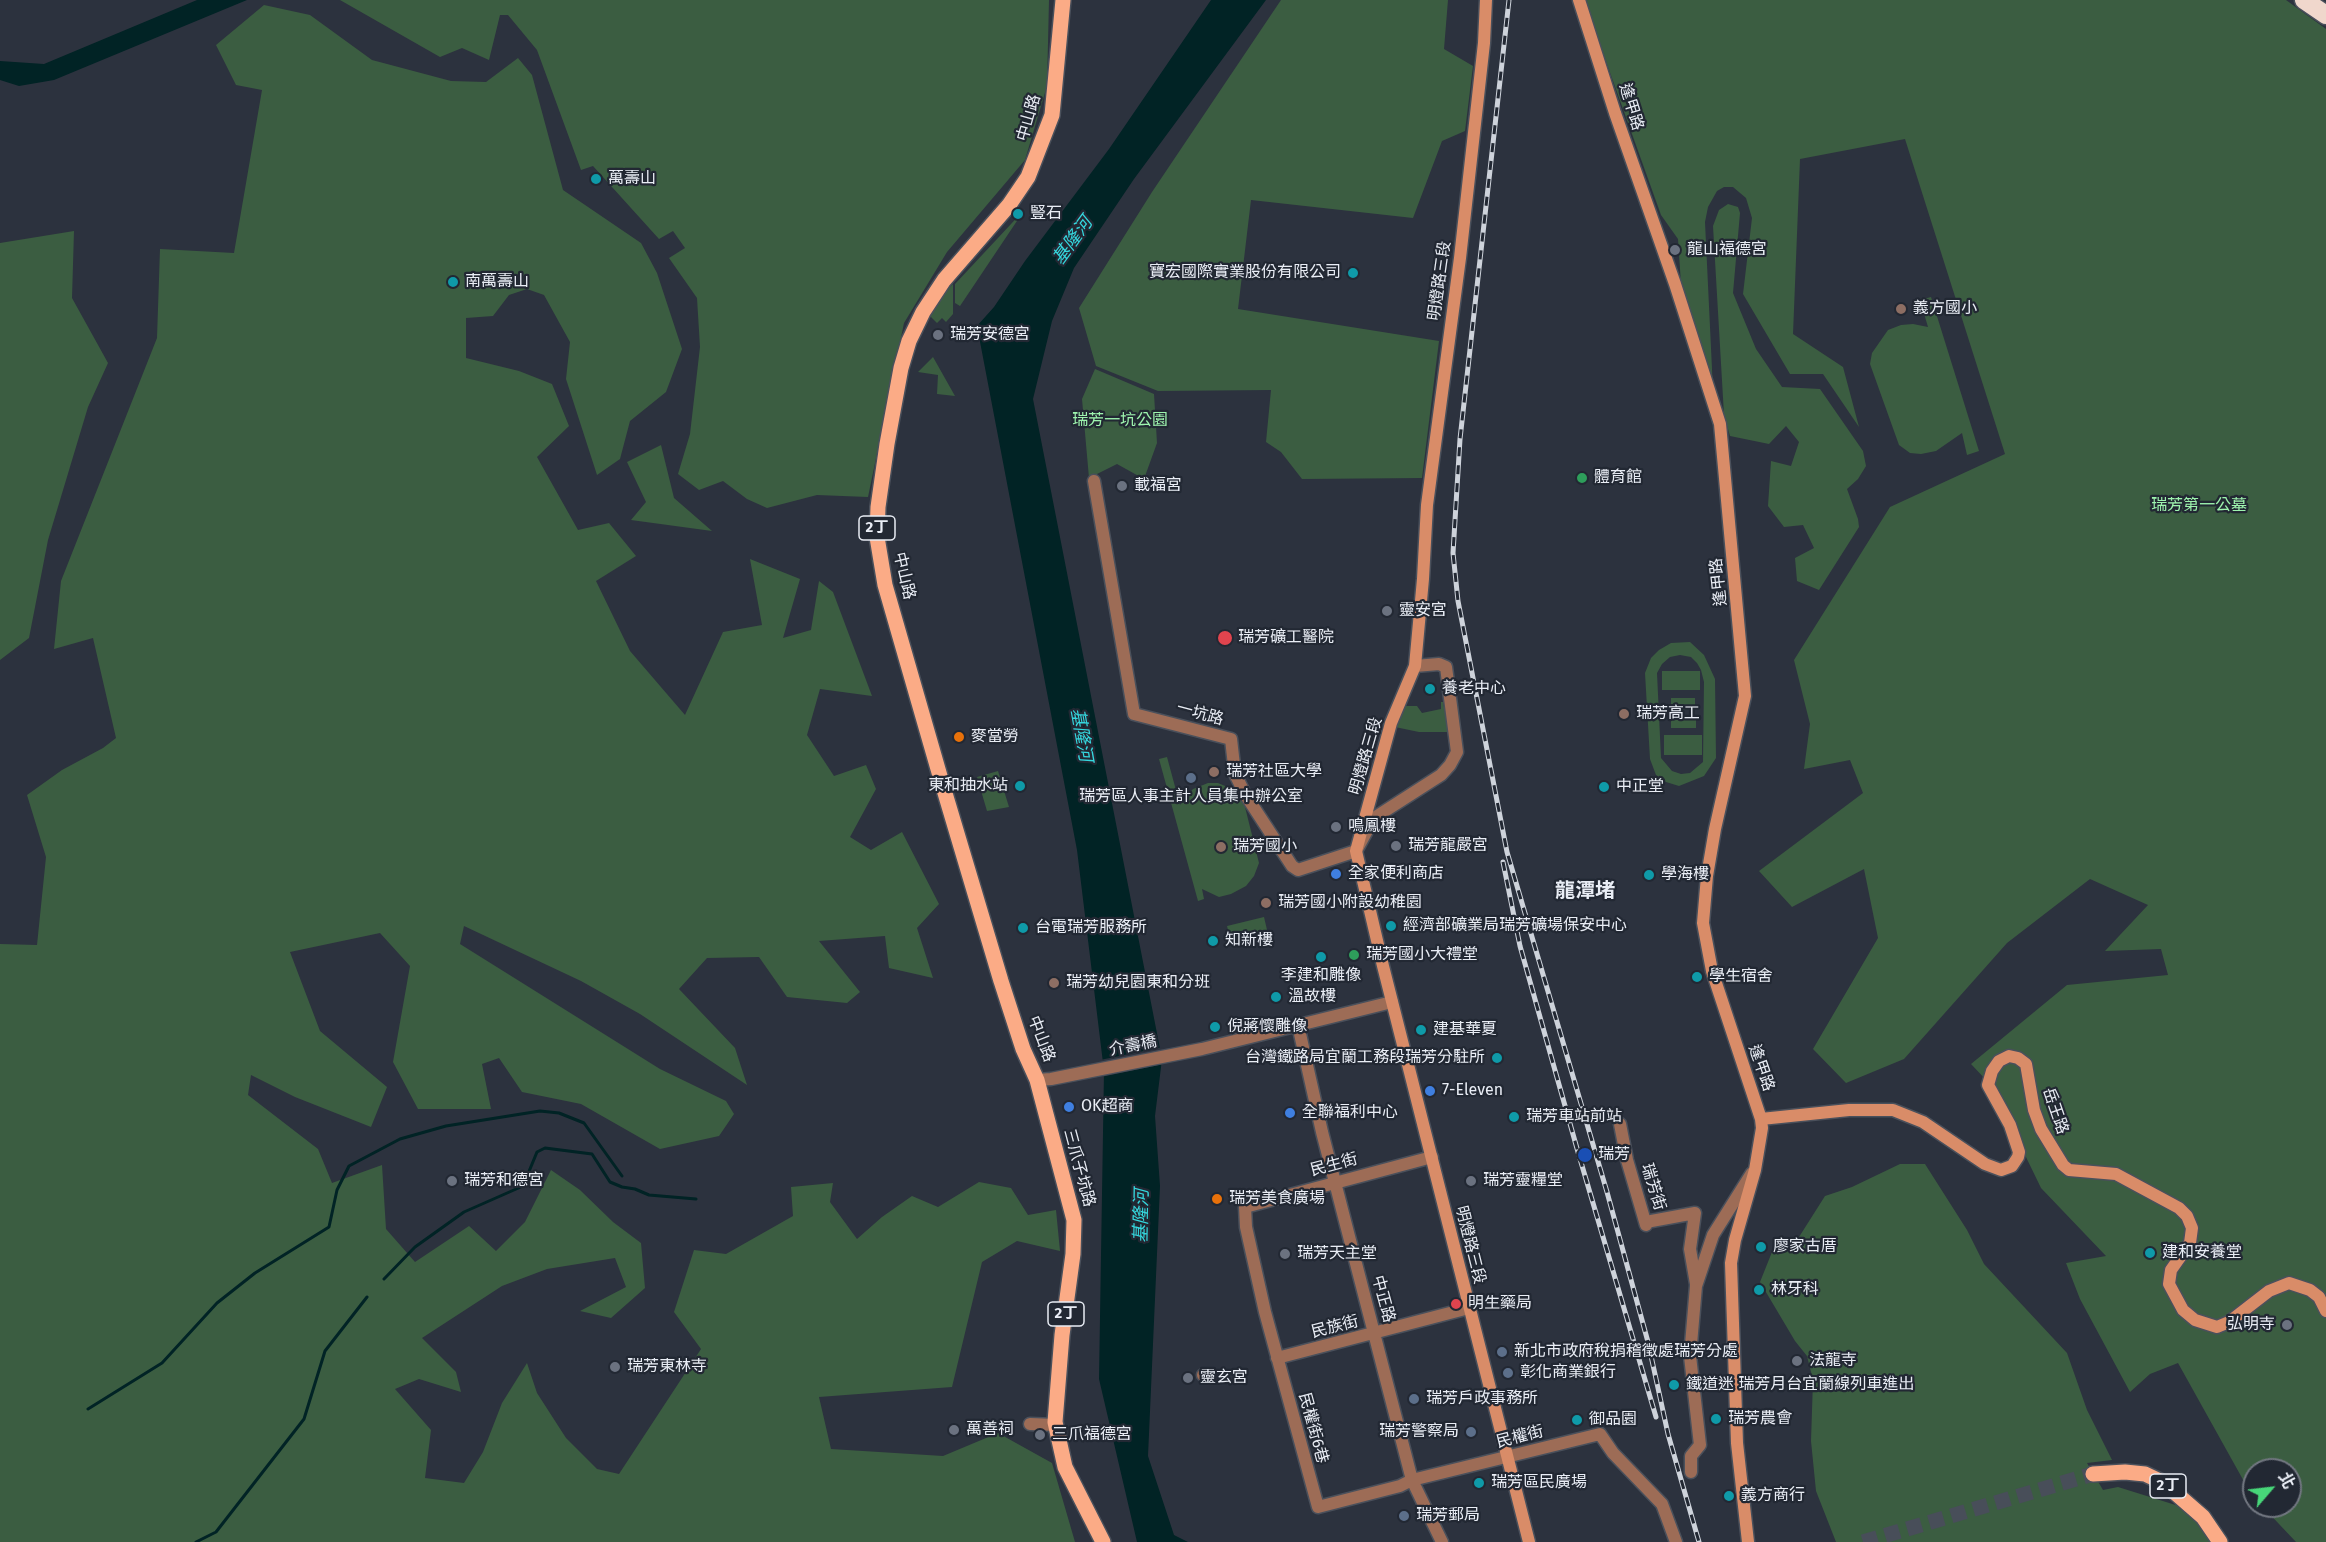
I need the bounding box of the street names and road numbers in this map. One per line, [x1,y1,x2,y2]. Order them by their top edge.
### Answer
street label: 逢甲路 [1615,81,1647,133]
street label: 中山路 [1013,92,1045,144]
street label: 明燈路三段 [1425,240,1455,322]
road number: 2丁 [859,516,895,540]
street label: 中山路 [889,550,919,602]
street label: 逢甲路 [1707,557,1731,607]
street label: 一坑路 [1174,699,1226,729]
street label: 明燈路三段 [1346,715,1386,797]
street label: 中山路 [1023,1013,1059,1065]
street label: 介壽橋 [1108,1032,1158,1060]
street label: 逢甲路 [1744,1042,1778,1094]
street label: 岳王路 [2038,1085,2072,1137]
street label: 三爪子坑路 [1059,1127,1099,1209]
street label: 民生街 [1308,1150,1360,1180]
street label: 瑞芳街 [1637,1161,1669,1213]
street label: 明燈路三段 [1451,1204,1489,1286]
street label: 中正路 [1368,1273,1398,1325]
road number: 2丁 [1048,1302,1084,1326]
street label: 民族街 [1309,1312,1361,1342]
street label: 民權街6巷 [1294,1390,1332,1466]
street label: 民權街 [1494,1422,1546,1452]
road number: 2丁 [2150,1474,2186,1498]

